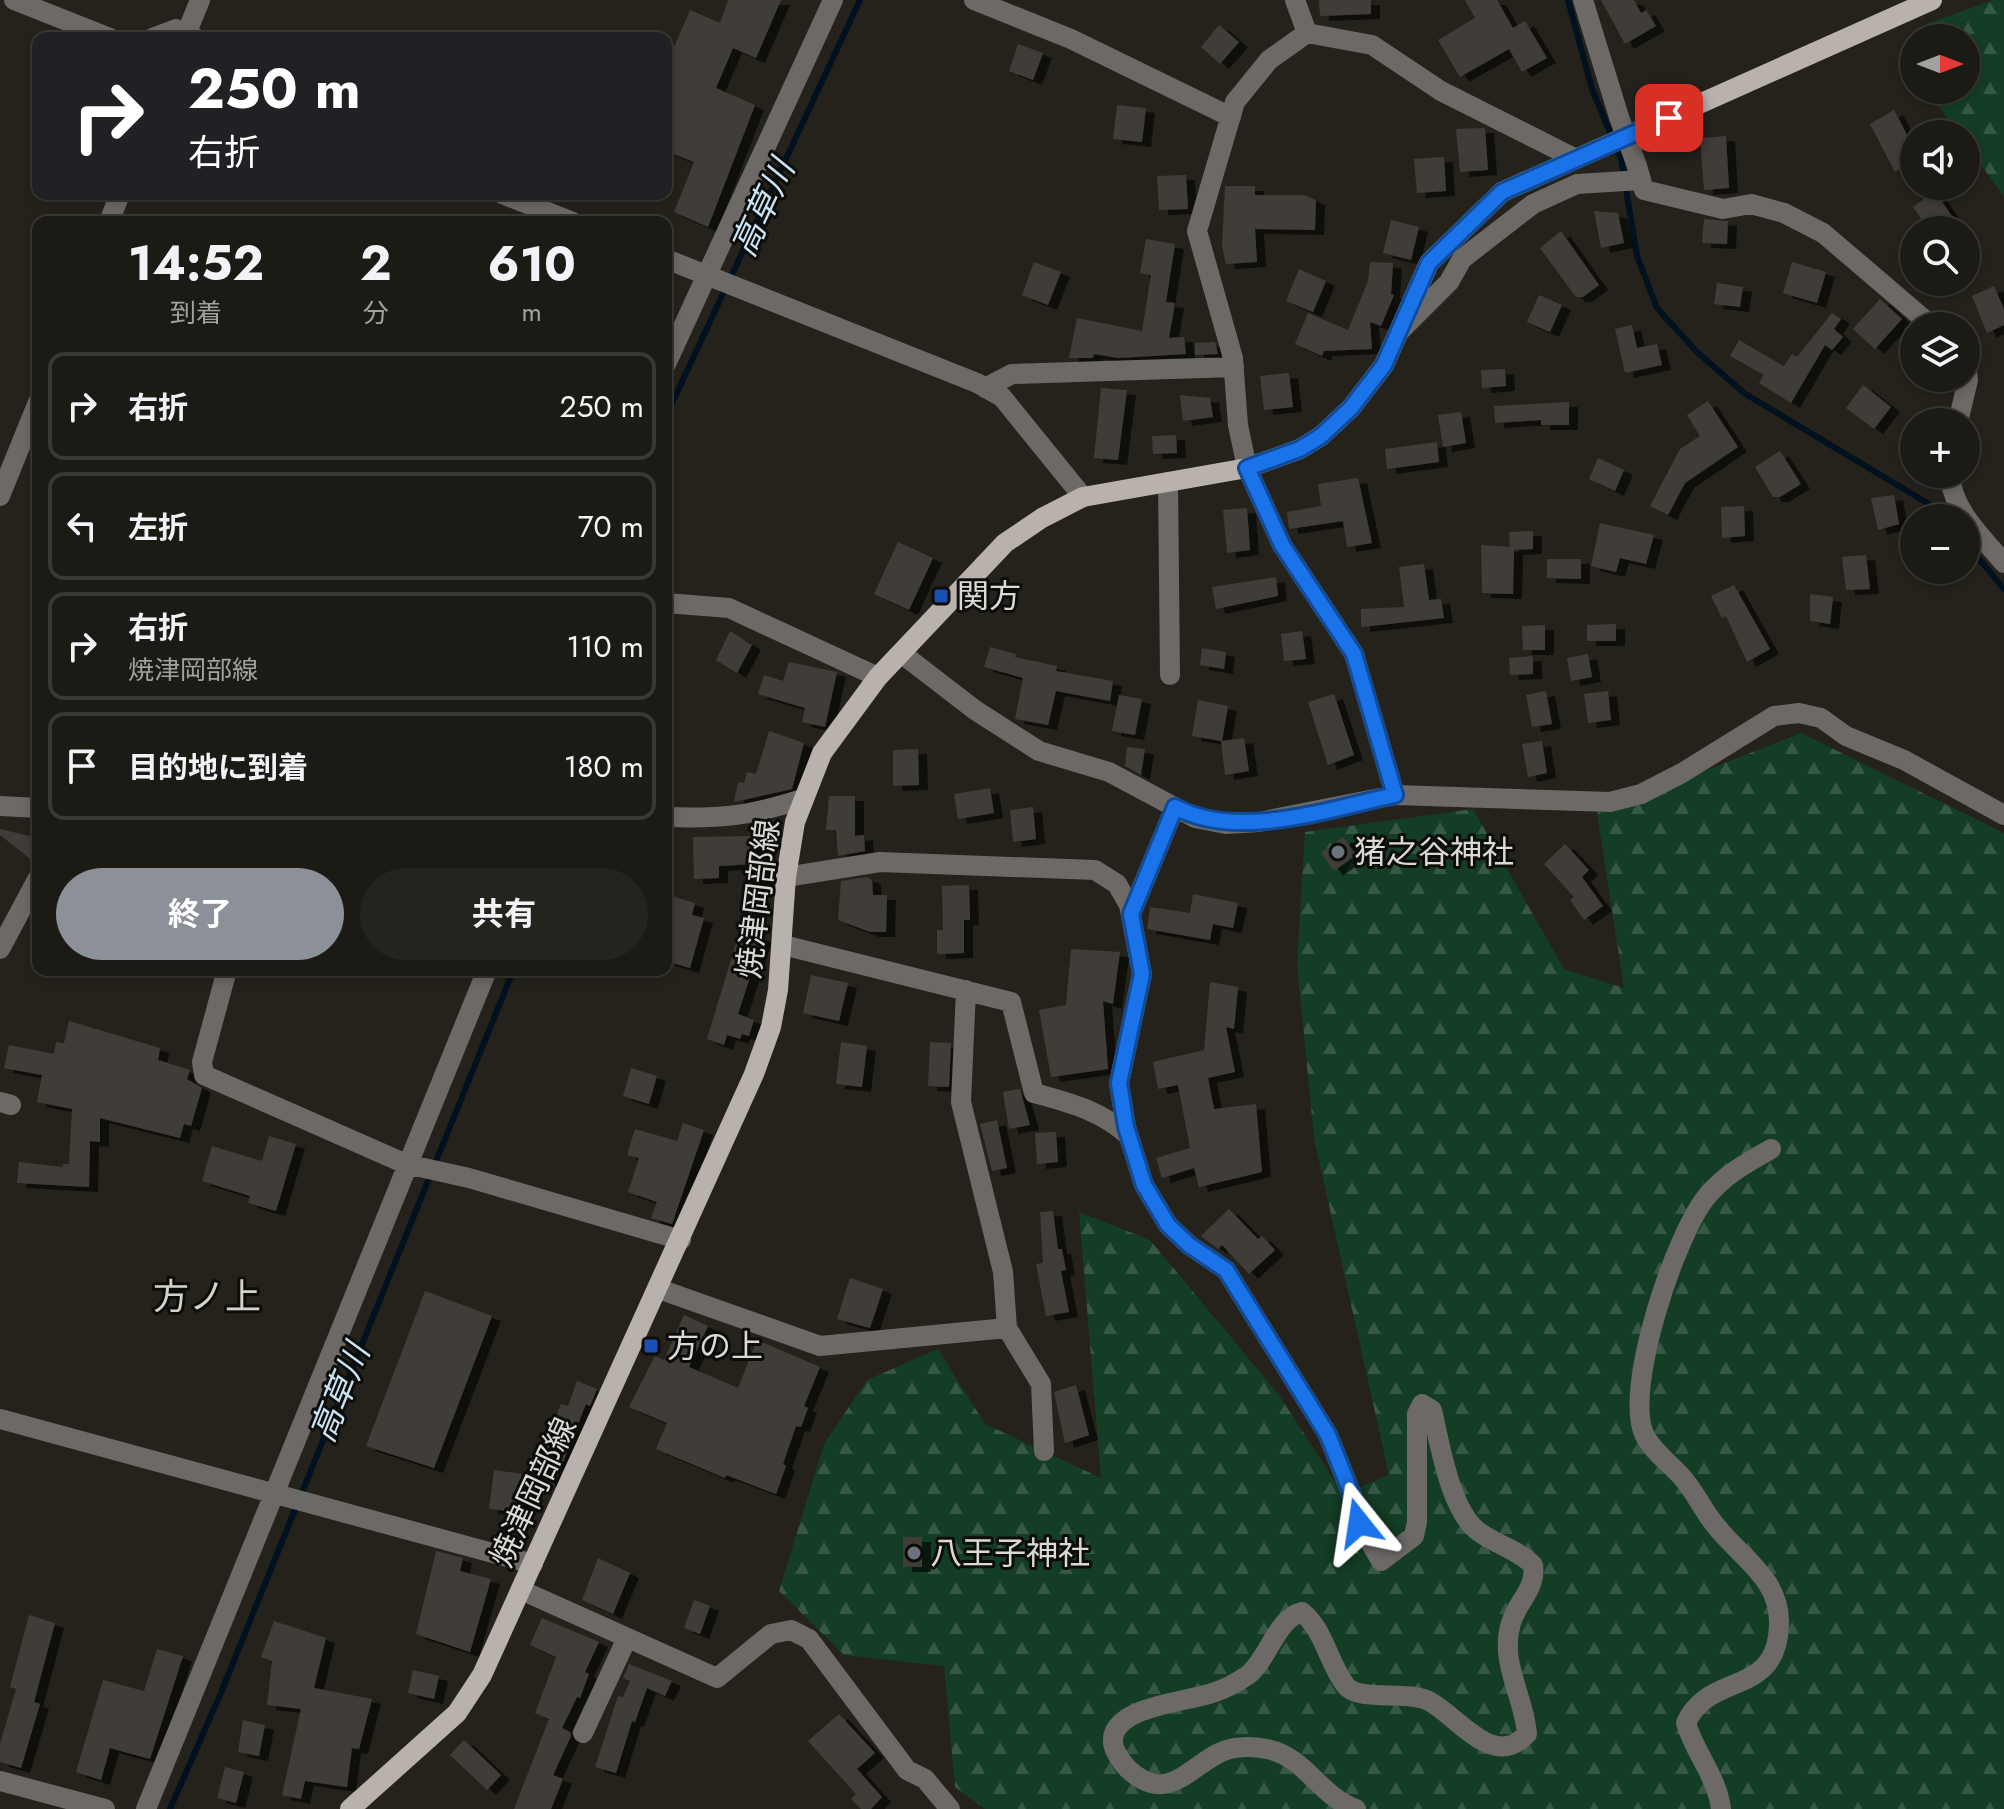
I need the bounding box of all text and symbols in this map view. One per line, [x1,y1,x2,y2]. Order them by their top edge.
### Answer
north arrow [1900,24,1980,104]
map controls [1900,24,1980,584]
text: 250 m [188,48,361,129]
icon: right [56,64,160,168]
pin [1635,84,1703,152]
icon: arrive [1647,96,1691,140]
button: sound [1900,120,1980,200]
text: 右折 [188,126,260,178]
water label: 高草川 [719,149,808,265]
button: search [1900,216,1980,296]
text: 14:52 [128,229,264,298]
text: 2 [360,229,392,298]
text: 610 [488,230,576,299]
text: m [522,293,542,331]
text: 到着 [170,294,222,332]
text: 分 [363,294,389,332]
button: layers [1900,312,1980,392]
icon: right [60,384,104,428]
text: 250 m [560,385,644,428]
text: 右折 [128,386,188,429]
button: + [1900,408,1980,488]
icon: left [60,504,104,548]
button: − [1900,504,1980,584]
text: 70 m [578,505,644,548]
text: 左折 [128,506,188,549]
place label: 関方 [957,573,1021,619]
marker: 関方 [932,587,950,605]
text: 右折 [128,606,188,649]
icon: right [60,624,104,668]
text: 110 m [567,625,644,668]
text: 焼津岡部線 [128,651,258,689]
icon: arrive [60,744,104,788]
text: 180 m [564,745,644,788]
text: 目的地に到着 [128,746,308,789]
street label: 焼津岡部線 [725,817,791,981]
place label: 猪之谷神社 [1354,829,1514,875]
marker: 猪之谷神社 [1329,843,1347,861]
button: 終了 [56,868,344,960]
button: 共有 [360,868,648,960]
district label: 方ノ上 [153,1270,261,1322]
place label: 方の上 [667,1323,763,1369]
water label: 高草川 [298,1334,383,1449]
marker: 方の上 [642,1337,660,1355]
street label: 焼津岡部線 [478,1410,588,1574]
position arrow [1317,1481,1401,1565]
place label: 八王子神社 [930,1530,1090,1576]
marker: 八王子神社 [905,1544,923,1562]

